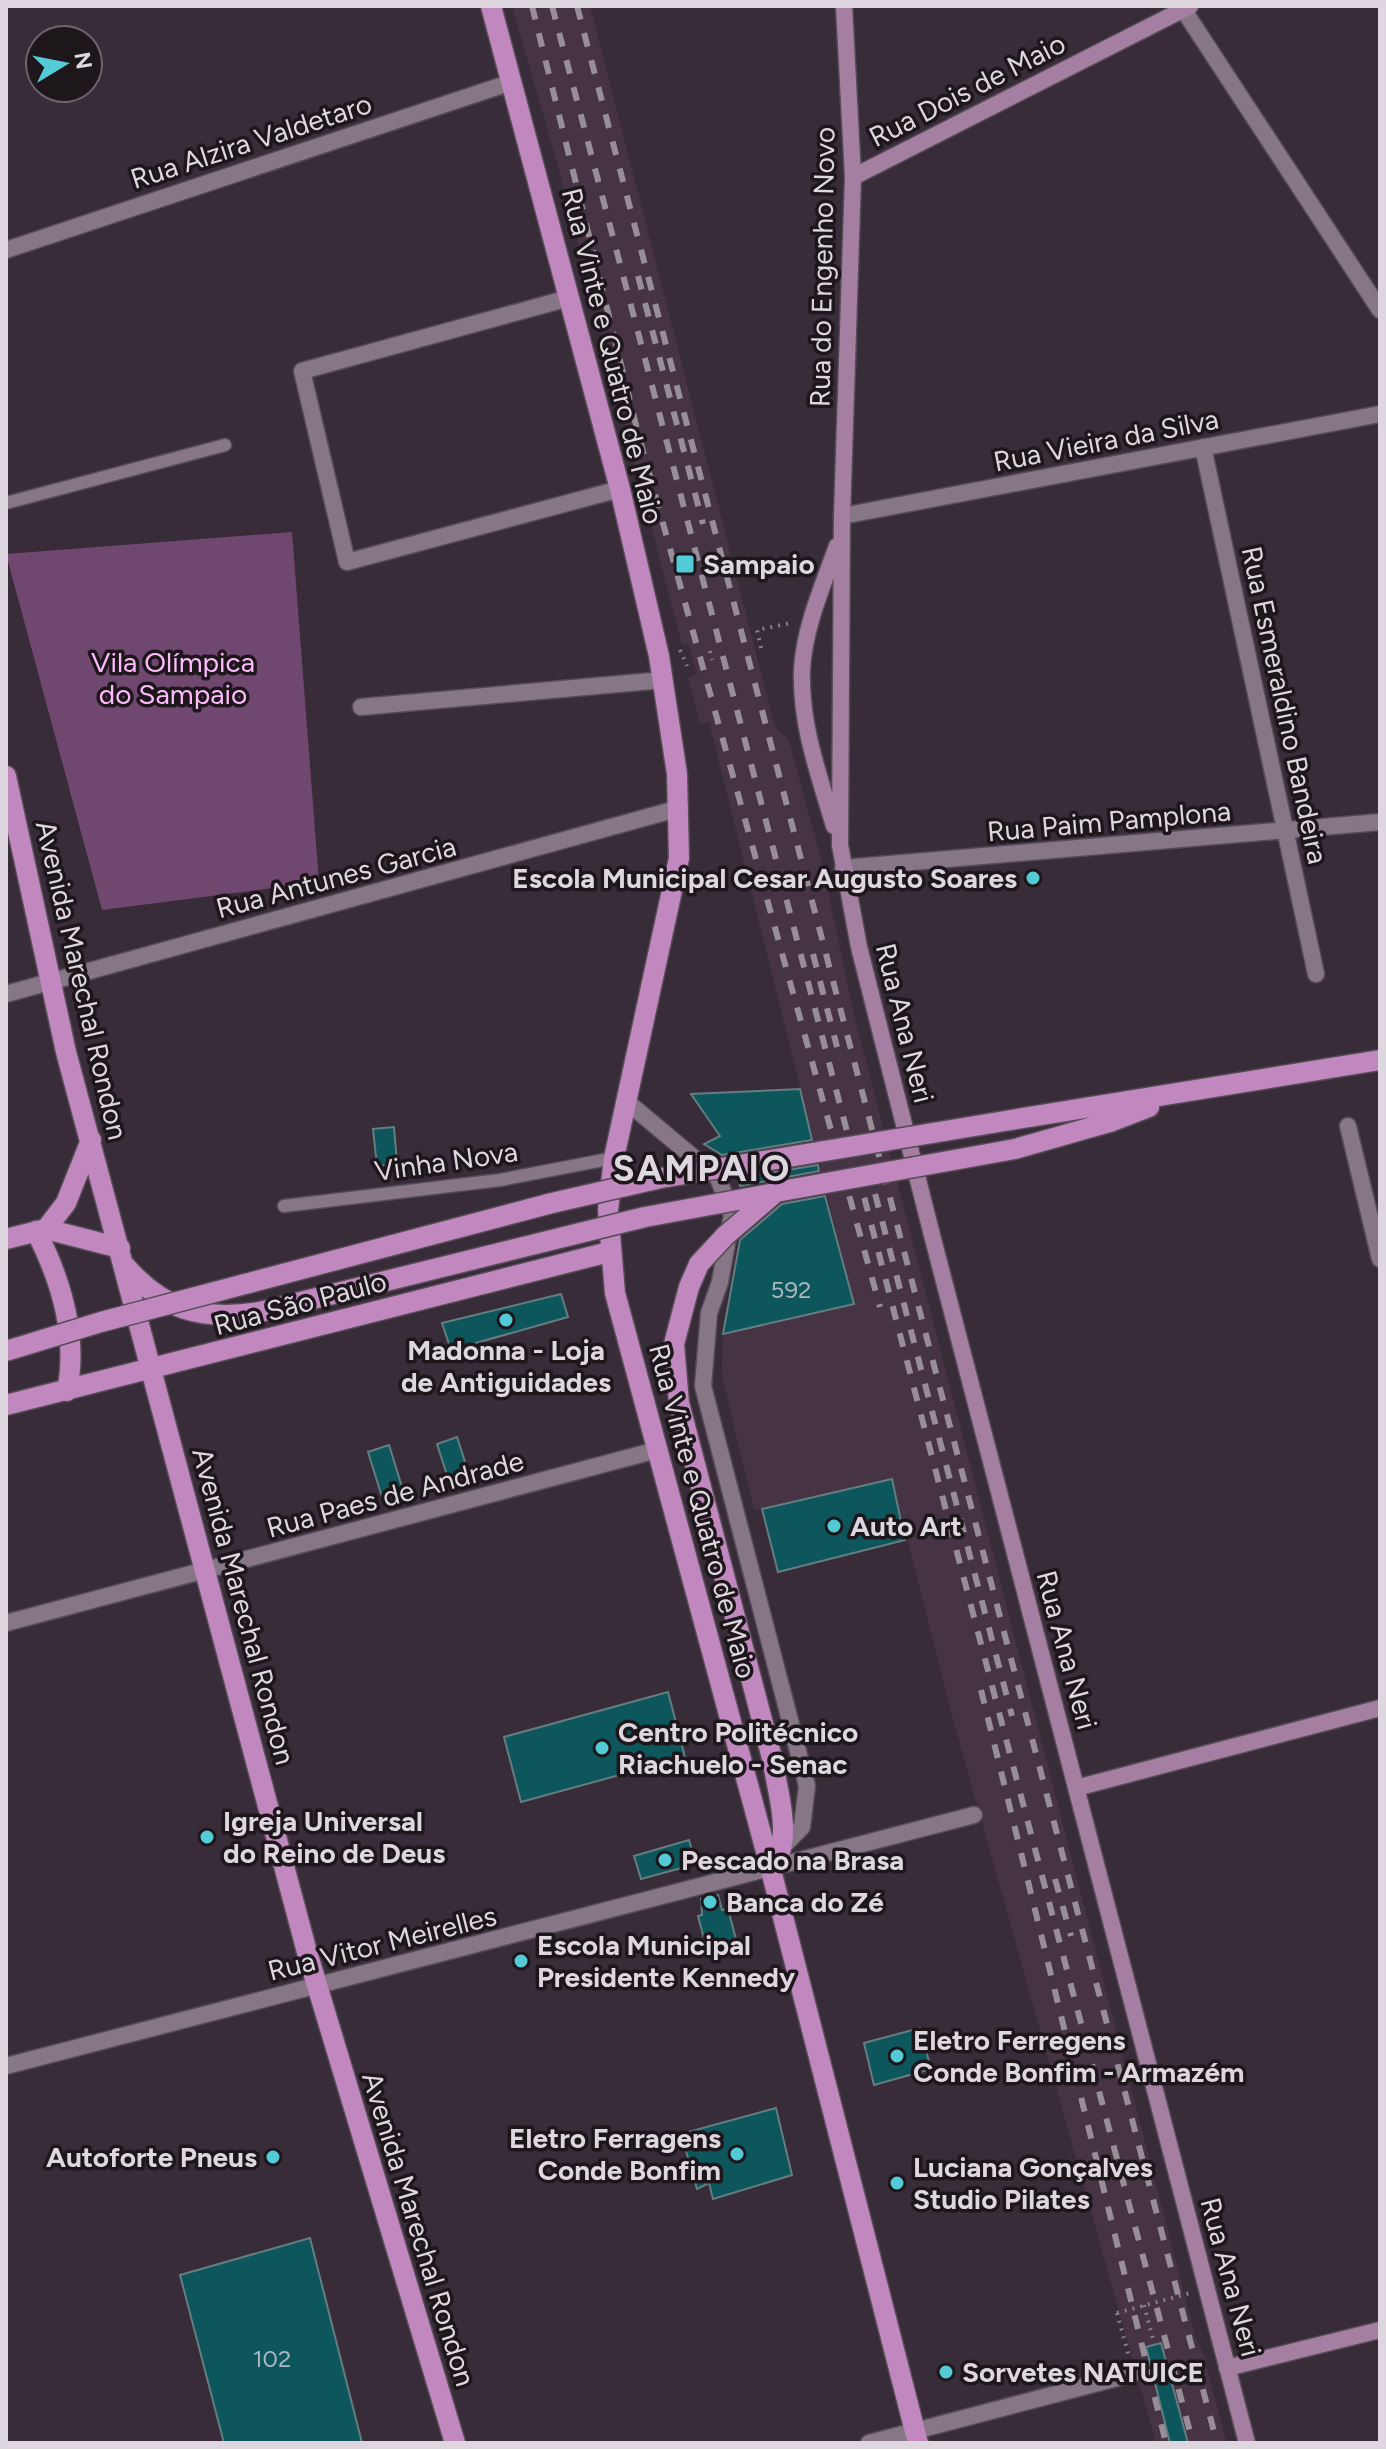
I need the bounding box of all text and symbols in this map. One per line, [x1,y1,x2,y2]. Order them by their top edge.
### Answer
north arrow [24,24,104,104]
street label: Rua Dois de Maio [863,26,1071,154]
text: N [68,50,98,71]
street label: Rua Alzira Valdetaro [126,86,376,196]
street label: Rua do Engenho Novo [803,127,841,407]
street label: Rua Vinte e Quatro de Maio [555,184,671,528]
street label: Rua Vieira da Silva [991,401,1221,479]
street label: Rua Esmeraldino Bandeira [1235,543,1335,867]
place label: Sampaio [703,547,815,581]
marker: Sampaio [674,553,696,575]
park label: Vila Olímpica do Sampaio [91,645,255,711]
street label: Rua Paim Pamplona [986,793,1232,849]
street label: Avenida Marechal Rondon [29,817,135,1143]
street label: Rua Antunes Garcia [212,829,460,925]
place label: Escola Municipal Cesar Augusto Soares [512,861,1017,895]
marker: Escola Municipal Cesar Augusto Soares [1024,869,1042,887]
street label: Rua Ana Neri [869,940,941,1106]
street label: Vinha Nova [372,1134,520,1188]
district label: SAMPAIO [613,1147,791,1190]
street label: Rua São Paulo [210,1264,390,1342]
house number: 592 [771,1275,811,1304]
marker: Madonna - Loja de Antiguidades [497,1311,515,1329]
place label: Madonna - Loja de Antiguidades [401,1333,611,1399]
street label: Rua Vinte e Quatro de Maio [642,1340,764,1682]
street label: Rua Paes de Andrade [263,1443,527,1545]
street label: Avenida Marechal Rondon [185,1444,303,1768]
place label: Auto Art [850,1509,962,1543]
marker: Auto Art [825,1517,843,1535]
street label: Rua Ana Neri [1029,1567,1105,1733]
place label: Centro Politécnico Riachuelo - Senac [618,1715,858,1781]
marker: Centro Politécnico Riachuelo - Senac [593,1739,611,1757]
place label: Igreja Universal do Reino de Deus [223,1804,445,1870]
marker: Igreja Universal do Reino de Deus [198,1828,216,1846]
place label: Pescado na Brasa [681,1843,904,1877]
marker: Pescado na Brasa [656,1851,674,1869]
place label: Banca do Zé [726,1885,884,1919]
marker: Banca do Zé [701,1893,719,1911]
street label: Rua Vitor Meirelles [264,1898,500,1988]
place label: Escola Municipal Presidente Kennedy [537,1928,796,1994]
marker: Escola Municipal Presidente Kennedy [512,1952,530,1970]
place label: Eletro Ferregens Conde Bonfim - Armazém [913,2023,1244,2089]
marker: Eletro Ferregens Conde Bonfim - Armazém [888,2047,906,2065]
street label: Avenida Marechal Rondon [355,2068,483,2390]
place label: Eletro Ferragens Conde Bonfim [509,2121,721,2187]
place label: Autoforte Pneus [46,2140,257,2174]
marker: Eletro Ferragens Conde Bonfim [728,2145,746,2163]
marker: Autoforte Pneus [264,2148,282,2166]
place label: Luciana Gonçalves Studio Pilates [913,2150,1153,2216]
marker: Luciana Gonçalves Studio Pilates [888,2174,906,2192]
street label: Rua Ana Neri [1193,2194,1269,2360]
house number: 102 [253,2344,291,2373]
place label: Sorvetes NATUICE [962,2355,1204,2389]
marker: Sorvetes NATUICE [937,2363,955,2381]

